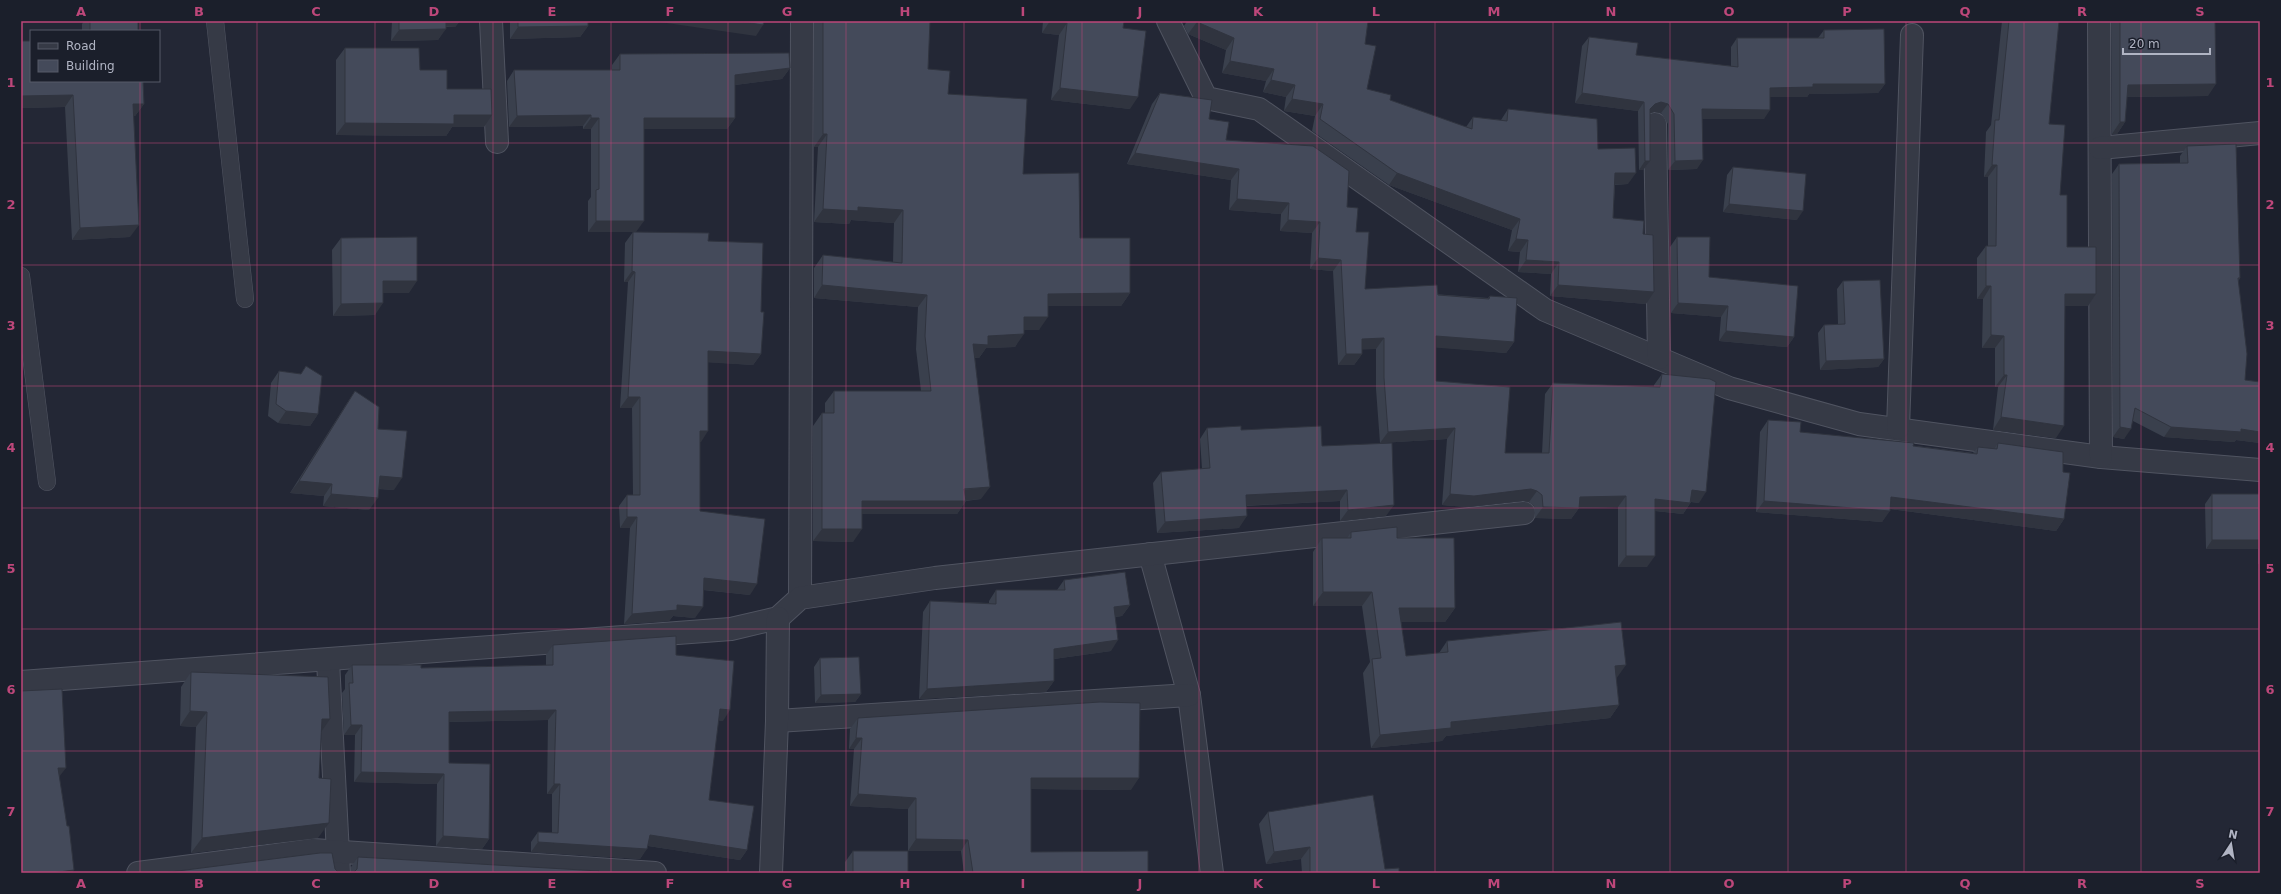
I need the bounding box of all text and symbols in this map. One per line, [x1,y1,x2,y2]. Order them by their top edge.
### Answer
text: A [76,4,86,19]
text: B [194,4,204,19]
text: C [311,4,321,19]
text: D [429,4,440,19]
text: E [548,4,556,19]
text: F [666,4,674,19]
text: G [782,4,792,19]
text: H [900,4,910,19]
text: I [1021,4,1025,19]
text: J [1137,4,1142,19]
text: K [1253,4,1264,19]
text: L [1372,4,1380,19]
text: M [1488,4,1500,19]
text: N [1606,4,1616,19]
text: O [1723,4,1735,19]
text: P [1842,4,1852,19]
text: Q [1959,4,1971,19]
text: R [2077,4,2087,19]
text: S [2195,4,2205,19]
legend [30,30,160,82]
scale bar [2123,30,2210,56]
text: 20 m [2129,37,2160,51]
text: Road [66,39,96,53]
text: Building [66,59,115,73]
text: 1 [6,75,16,90]
text: 1 [2265,75,2275,90]
text: 2 [6,197,16,212]
text: 2 [2265,197,2275,212]
text: 3 [6,318,16,333]
text: 3 [2265,318,2275,333]
text: 4 [6,440,16,455]
text: 4 [2265,440,2275,455]
text: 5 [6,561,16,576]
text: 5 [2265,561,2275,576]
text: 6 [6,682,16,697]
text: 6 [2265,682,2275,697]
text: 7 [6,804,16,819]
text: 7 [2265,804,2275,819]
north arrow [2211,824,2251,864]
text: N [2227,827,2239,842]
text: A [76,876,86,891]
text: B [194,876,204,891]
text: C [311,876,321,891]
text: D [429,876,440,891]
text: E [548,876,556,891]
text: F [666,876,674,891]
text: G [782,876,792,891]
text: H [900,876,910,891]
text: I [1021,876,1025,891]
text: J [1137,876,1142,891]
text: K [1253,876,1264,891]
text: L [1372,876,1380,891]
text: M [1488,876,1500,891]
text: N [1606,876,1616,891]
text: O [1723,876,1735,891]
text: P [1842,876,1852,891]
text: Q [1959,876,1971,891]
text: R [2077,876,2087,891]
text: S [2195,876,2205,891]

